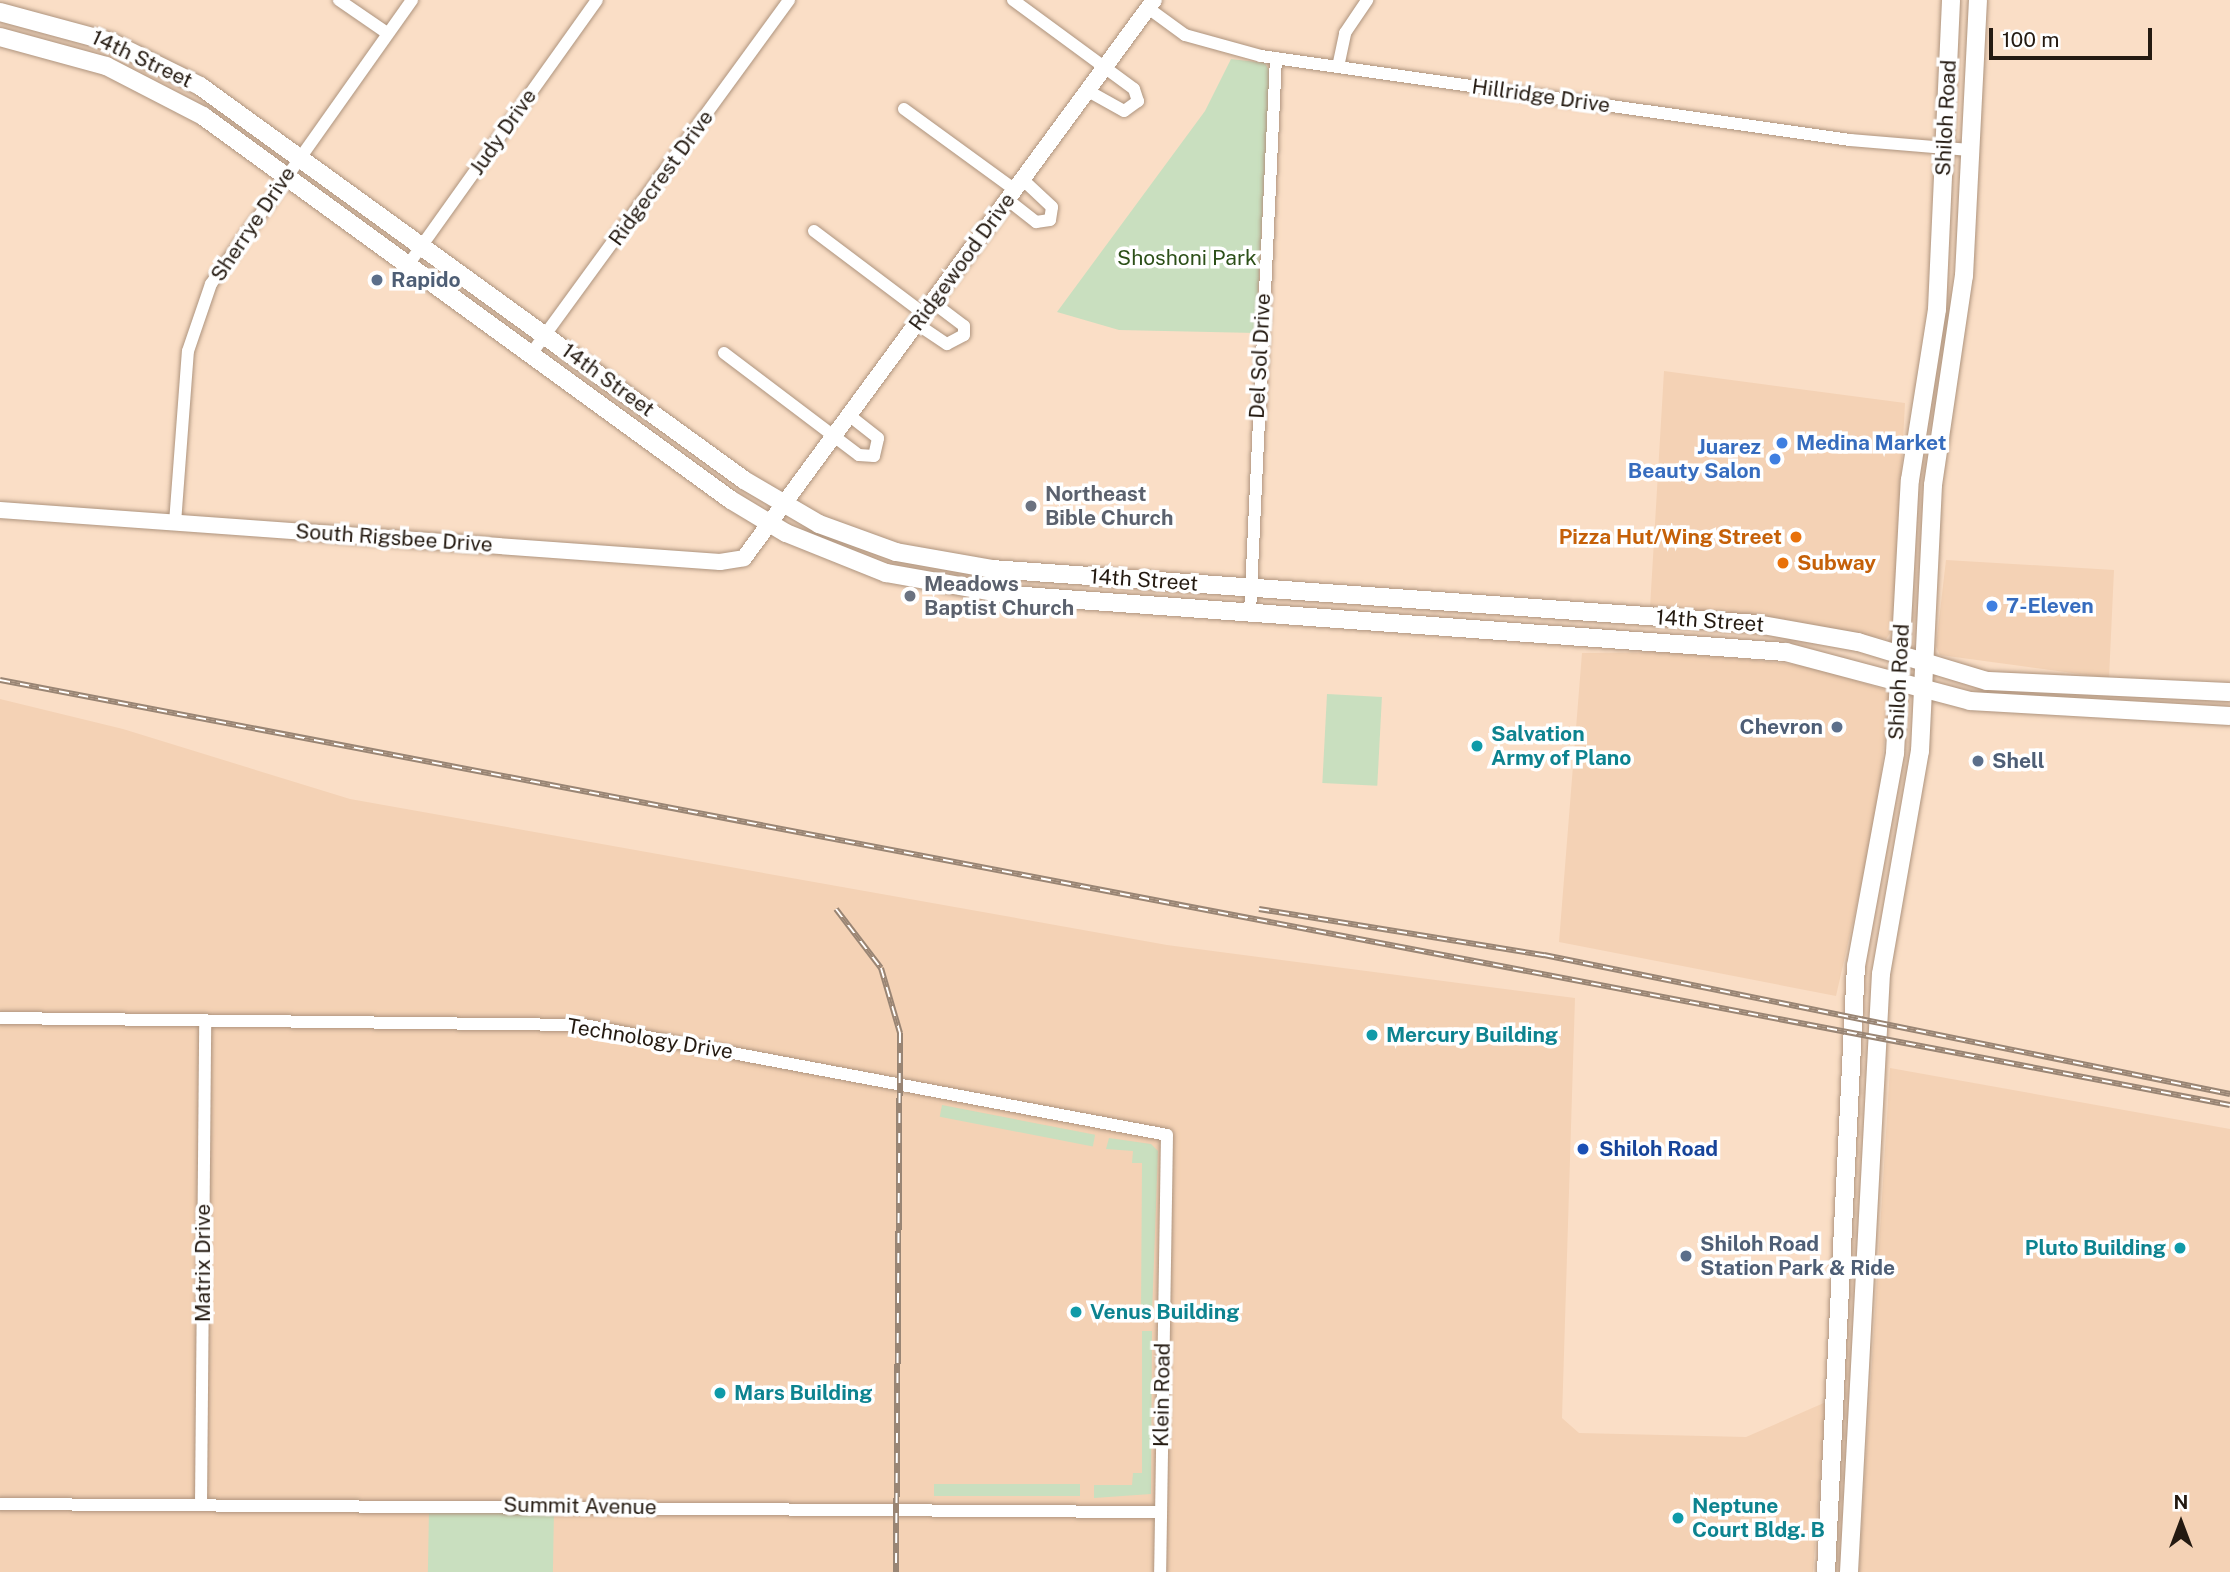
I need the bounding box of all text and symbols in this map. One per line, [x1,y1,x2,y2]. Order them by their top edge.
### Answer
scale bar [1992,14,2155,58]
street label: 14th Street [88,25,196,93]
text: 100 m [2002,27,2059,52]
street label: Shiloh Road [1930,59,1962,177]
street label: Hillridge Drive [1470,74,1612,118]
street label: Judy Drive [464,84,542,180]
street label: Ridgecrest Drive [603,105,719,251]
street label: Sherrye Drive [205,162,301,286]
street label: Ridgewood Drive [904,188,1020,336]
park label: Shoshoni Park [1117,245,1257,271]
place label: Rapido [391,267,461,293]
marker: Rapido [369,272,385,288]
street label: Del Sol Drive [1244,293,1276,419]
street label: 14th Street [557,338,659,422]
place label: Medina Market [1796,430,1947,456]
place label: Juarez Beauty Salon [1628,434,1761,484]
marker: Medina Market [1774,435,1790,451]
marker: Juarez Beauty Salon [1767,451,1783,467]
place label: Northeast Bible Church [1045,481,1174,531]
marker: Northeast Bible Church [1023,498,1039,514]
street label: South Rigsbee Drive [295,519,493,557]
place label: Pizza Hut/Wing Street [1559,524,1782,550]
marker: Pizza Hut/Wing Street [1788,529,1804,545]
place label: Subway [1797,550,1876,576]
marker: Subway [1775,555,1791,571]
street label: 14th Street [1089,564,1199,596]
place label: Meadows Baptist Church [924,571,1074,621]
marker: Meadows Baptist Church [902,588,918,604]
place label: 7-Eleven [2006,593,2094,619]
marker: 7-Eleven [1984,598,2000,614]
street label: 14th Street [1655,605,1765,637]
street label: Shiloh Road [1883,623,1915,741]
place label: Chevron [1740,714,1823,740]
marker: Chevron [1829,719,1845,735]
place label: Salvation Army of Plano [1491,721,1632,771]
marker: Salvation Army of Plano [1469,738,1485,754]
place label: Shell [1992,748,2045,774]
marker: Shell [1970,753,1986,769]
street label: Technology Drive [565,1013,735,1065]
place label: Mercury Building [1386,1022,1558,1048]
marker: Mercury Building [1364,1027,1380,1043]
place label: Shiloh Road [1599,1136,1718,1162]
marker: Shiloh Road [1573,1139,1593,1159]
street label: Matrix Drive [190,1204,216,1322]
place label: Shiloh Road Station Park & Ride [1700,1231,1895,1281]
place label: Pluto Building [2025,1235,2166,1261]
marker: Pluto Building [2172,1240,2188,1256]
marker: Shiloh Road Station Park & Ride [1678,1248,1694,1264]
place label: Venus Building [1090,1299,1240,1325]
marker: Venus Building [1068,1304,1084,1320]
street label: Klein Road [1148,1343,1176,1447]
place label: Mars Building [734,1380,873,1406]
marker: Mars Building [712,1385,728,1401]
north arrow [2146,1488,2216,1558]
text: N [2174,1491,2188,1513]
street label: Summit Avenue [503,1492,657,1520]
place label: Neptune Court Bldg. B [1692,1493,1825,1543]
marker: Neptune Court Bldg. B [1670,1510,1686,1526]

